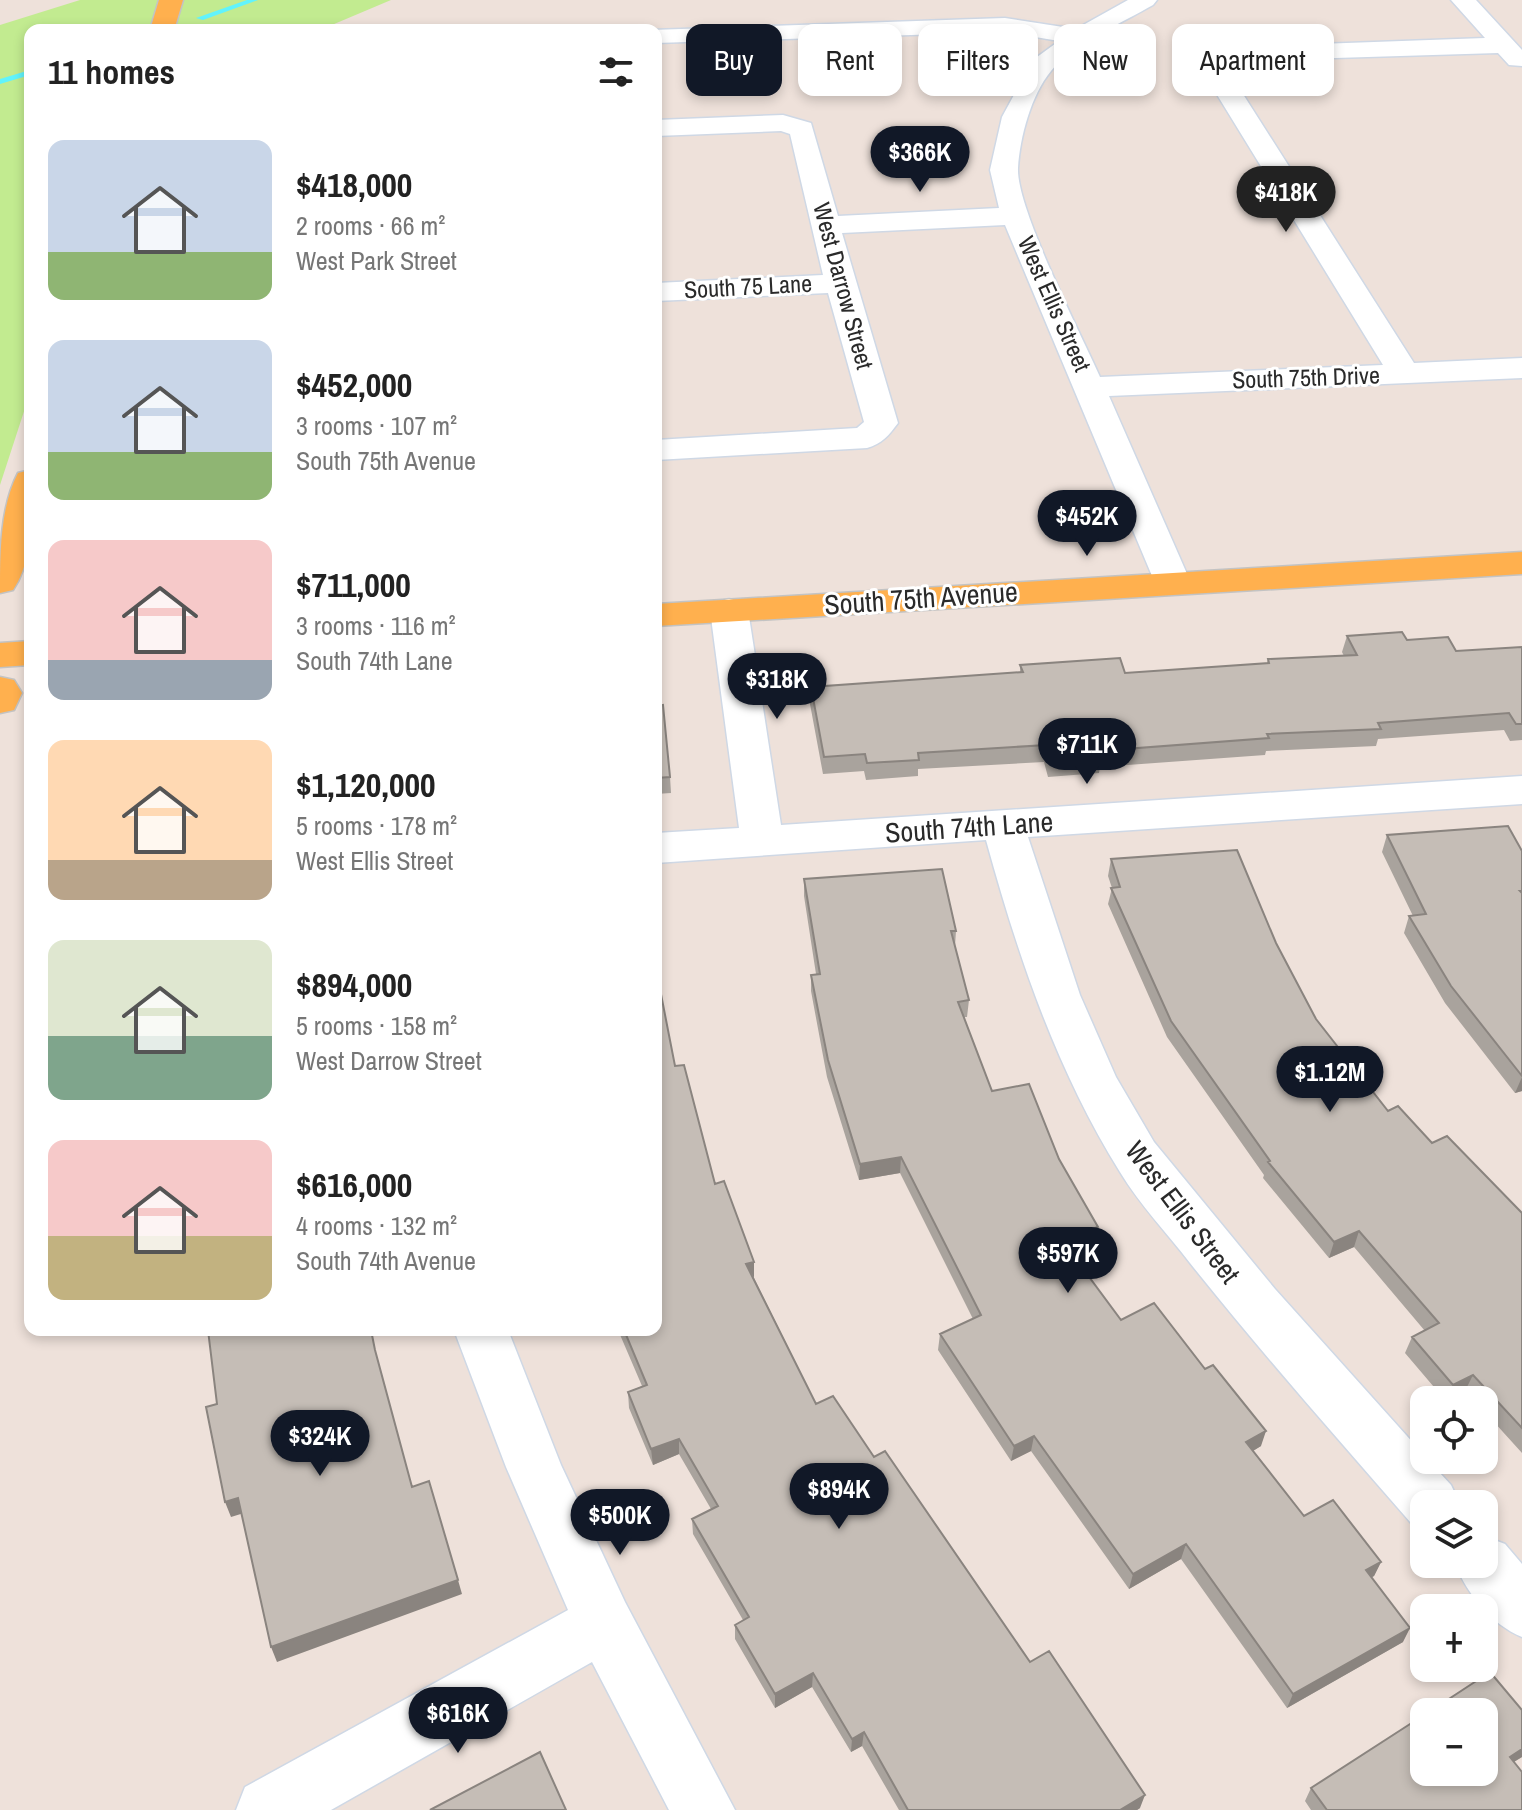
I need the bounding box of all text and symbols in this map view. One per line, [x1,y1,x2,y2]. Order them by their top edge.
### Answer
chip: Buy [686,24,782,96]
chip: Rent [798,24,902,96]
chip: Filters [918,24,1038,96]
chip: New [1054,24,1156,96]
chip: Apartment [1172,24,1334,96]
text: 11 homes [48,49,175,95]
icon: filters [594,50,638,94]
pin: $366K [864,126,976,194]
text: $366K [889,134,951,169]
text: $418,000 [296,162,412,208]
pin: $418K [1230,166,1342,234]
icon: home [112,172,208,268]
text: $418K [1255,174,1317,209]
street label: West Darrow Street [806,199,882,373]
text: 2 rooms · 66 m² [296,208,445,243]
street label: West Ellis Street [1011,231,1099,377]
text: West Park Street [296,243,457,278]
street label: South 75 Lane [683,267,813,305]
street label: South 75th Drive [1232,358,1380,396]
text: $452,000 [296,362,412,408]
icon: home [112,372,208,468]
text: 3 rooms · 107 m² [296,408,457,443]
text: South 75th Avenue [296,443,476,478]
pin: $452K [1031,490,1143,558]
text: $452K [1056,498,1118,533]
text: $711,000 [296,562,411,608]
icon: home [112,572,208,668]
street label: South 75th Avenue [823,572,1019,624]
text: 3 rooms · 116 m² [296,608,456,643]
text: South 74th Lane [296,643,453,678]
pin: $318K [721,653,833,721]
text: $318K [746,661,808,696]
pin: $711K [1031,718,1143,786]
text: $711K [1056,726,1118,761]
text: $1,120,000 [296,762,436,808]
icon: home [112,772,208,868]
street label: South 74th Lane [884,802,1054,852]
text: 5 rooms · 178 m² [296,808,457,843]
text: West Ellis Street [296,843,453,878]
text: $894,000 [296,962,412,1008]
icon: home [112,972,208,1068]
text: 5 rooms · 158 m² [296,1008,457,1043]
text: West Darrow Street [296,1043,482,1078]
pin: $1.12M [1265,1046,1395,1114]
text: $1.12M [1294,1054,1366,1089]
street label: West Ellis Street [1117,1133,1249,1291]
text: $616,000 [296,1162,412,1208]
icon: home [112,1172,208,1268]
text: 4 rooms · 132 m² [296,1208,457,1243]
pin: $597K [1012,1227,1124,1295]
text: $597K [1037,1235,1099,1270]
text: South 74th Avenue [296,1243,476,1278]
map controls [1410,1386,1498,1786]
button: locate [1410,1386,1498,1474]
pin: $324K [264,1410,376,1478]
text: $324K [289,1418,351,1453]
pin: $894K [783,1463,895,1531]
text: $894K [808,1471,870,1506]
pin: $500K [564,1489,676,1557]
button: layers [1410,1490,1498,1578]
text: $500K [589,1497,651,1532]
button: + [1410,1594,1498,1682]
pin: $616K [402,1687,514,1755]
text: $616K [427,1695,489,1730]
button: − [1410,1698,1498,1786]

